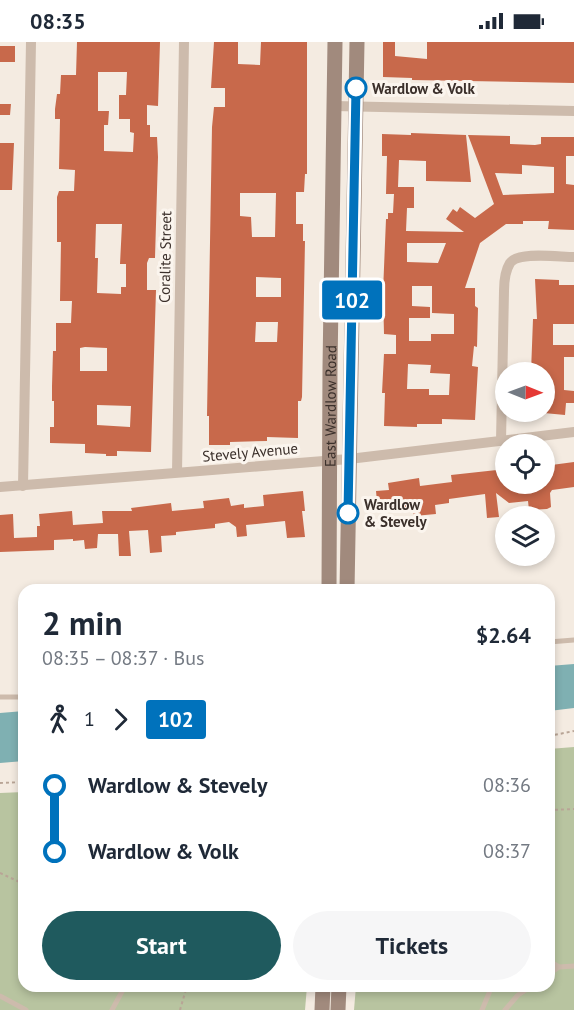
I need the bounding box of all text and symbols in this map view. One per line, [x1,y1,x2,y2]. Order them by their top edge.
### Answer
text: 08:35 [30,7,86,35]
marker: Wardlow & Volk [345,77,367,99]
place label: Wardlow & Volk [372,79,476,98]
street label: Coralite Street [155,211,175,303]
line badge: 102 [318,280,386,320]
text: 102 [334,287,370,314]
street label: East Wardlow Road [320,345,340,467]
north arrow [495,362,555,422]
map controls [495,362,555,566]
button: locate [495,434,555,494]
street label: Stevely Avenue [201,438,299,466]
place label: Wardlow & Stevely [364,495,428,531]
marker: Wardlow & Stevely [337,502,359,524]
button: layers [495,506,555,566]
text: 2 min [42,601,123,644]
text: $2.64 [476,621,531,649]
text: 08:35 – 08:37 · Bus [42,645,204,671]
icon: walk [42,703,75,736]
icon: forward [104,703,137,736]
text: 1 [84,706,95,732]
text: 102 [158,706,194,733]
text: Wardlow & Stevely [88,771,267,799]
text: 08:36 [483,772,531,798]
text: Wardlow & Volk [88,837,239,865]
text: 08:37 [483,838,531,864]
button: Start [42,911,281,980]
button: Tickets [293,911,531,980]

